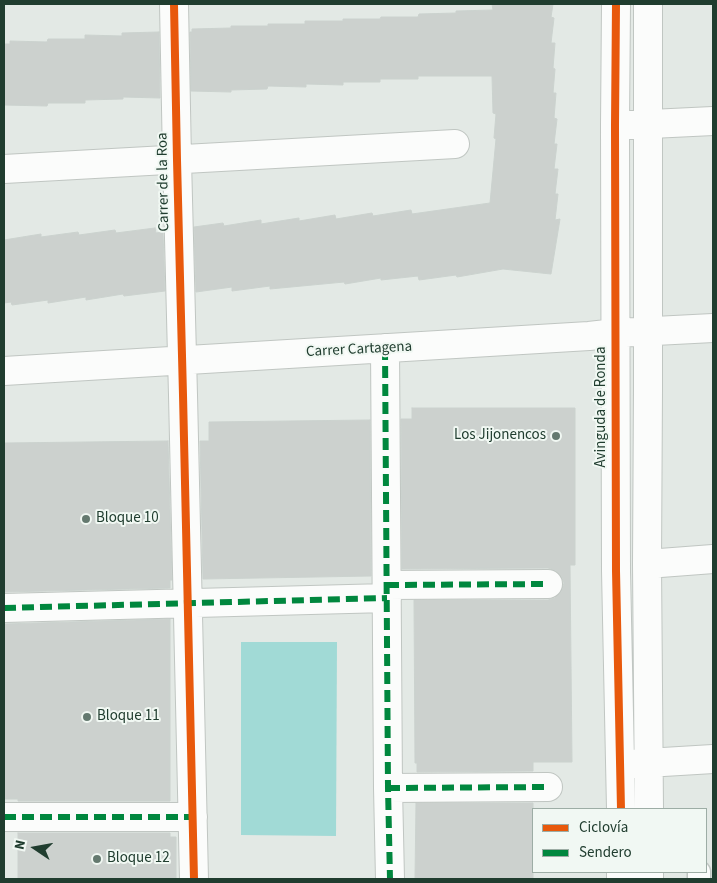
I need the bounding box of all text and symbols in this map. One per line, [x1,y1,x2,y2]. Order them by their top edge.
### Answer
street label: Carrer de la Roa [154,132,174,232]
street label: Carrer Cartagena [305,338,413,362]
street label: Avinguda de Ronda [593,347,611,467]
place label: Los Jijonencos [454,427,546,445]
marker: Los Jijonencos [550,430,562,442]
place label: Bloque 10 [96,510,159,528]
marker: Bloque 10 [80,513,92,525]
place label: Bloque 11 [97,708,160,726]
marker: Bloque 11 [81,711,93,723]
legend [532,808,707,873]
text: Ciclovía [579,817,628,838]
north arrow [10,823,60,873]
text: N [10,838,31,852]
text: Sendero [579,842,632,863]
place label: Bloque 12 [107,850,170,868]
marker: Bloque 12 [91,853,103,865]

